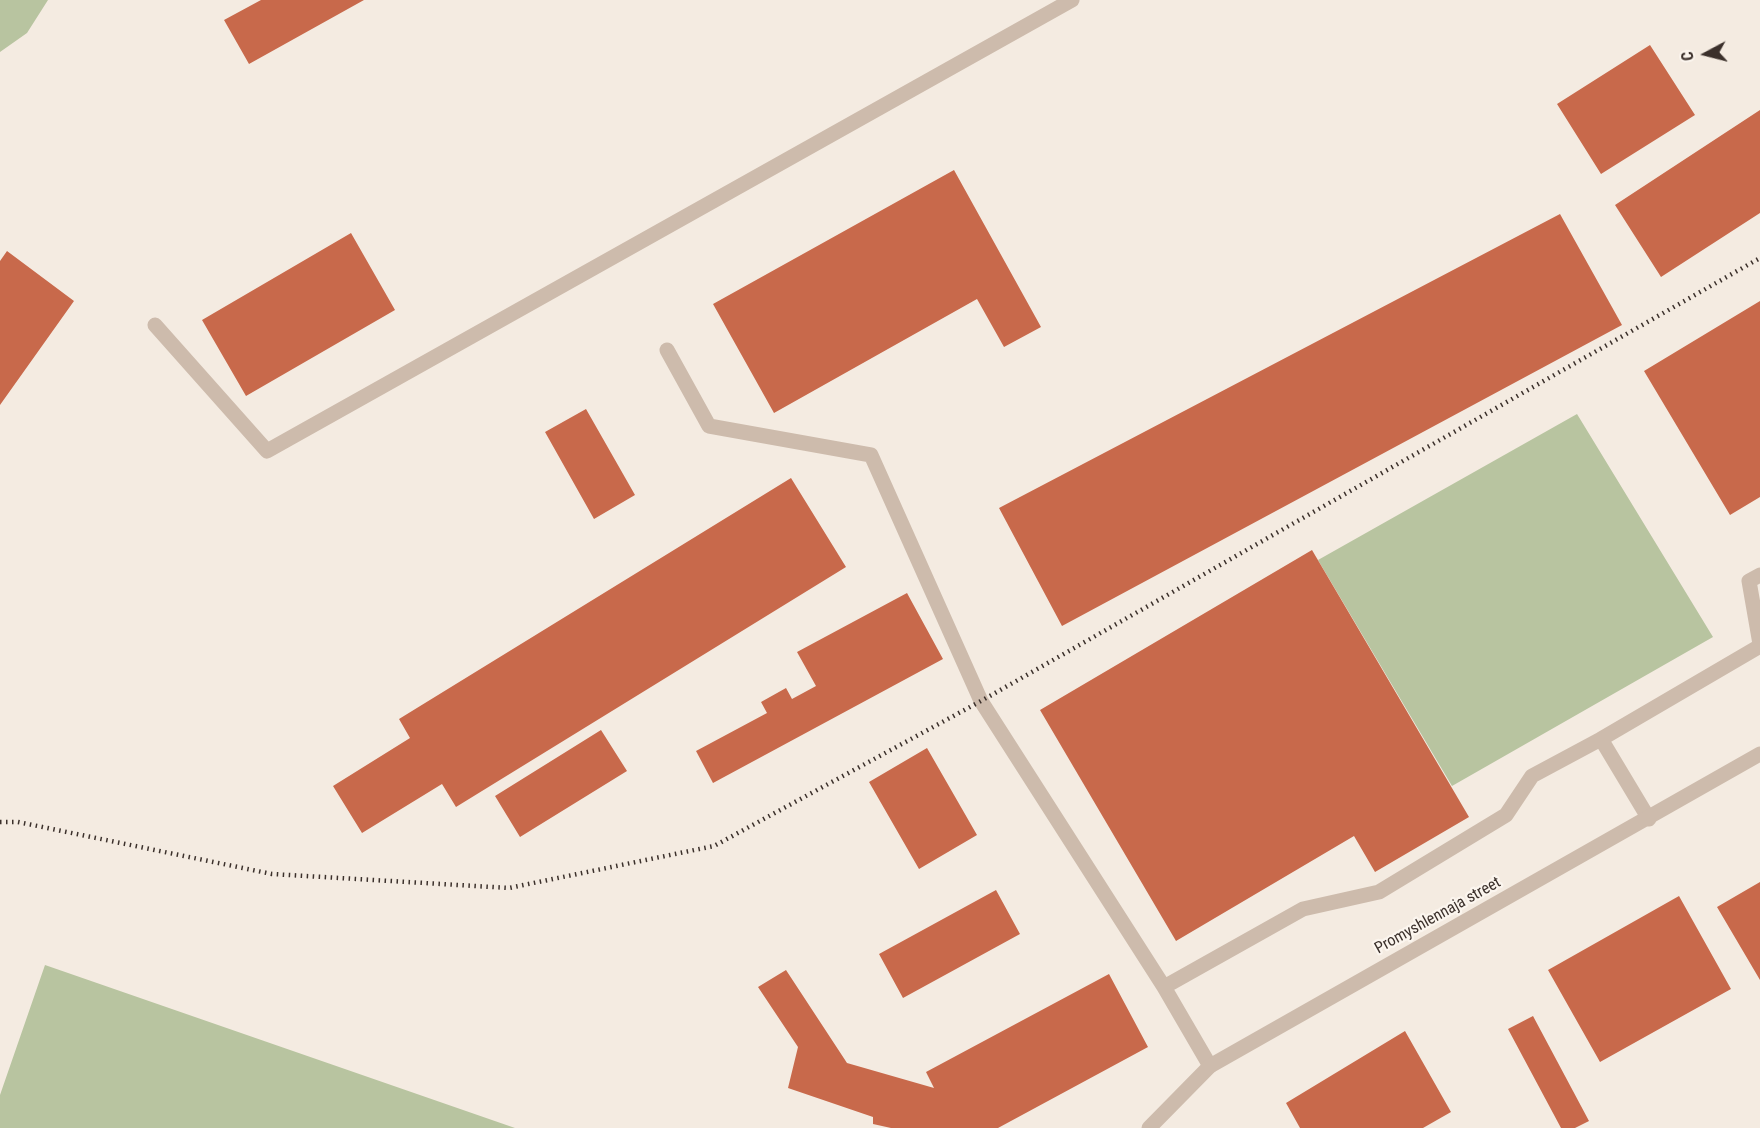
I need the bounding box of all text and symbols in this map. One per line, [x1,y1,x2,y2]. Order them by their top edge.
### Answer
north arrow [1676,24,1736,84]
text: С [1678,51,1698,62]
street label: Promyshlennaja street [1372,873,1504,959]

